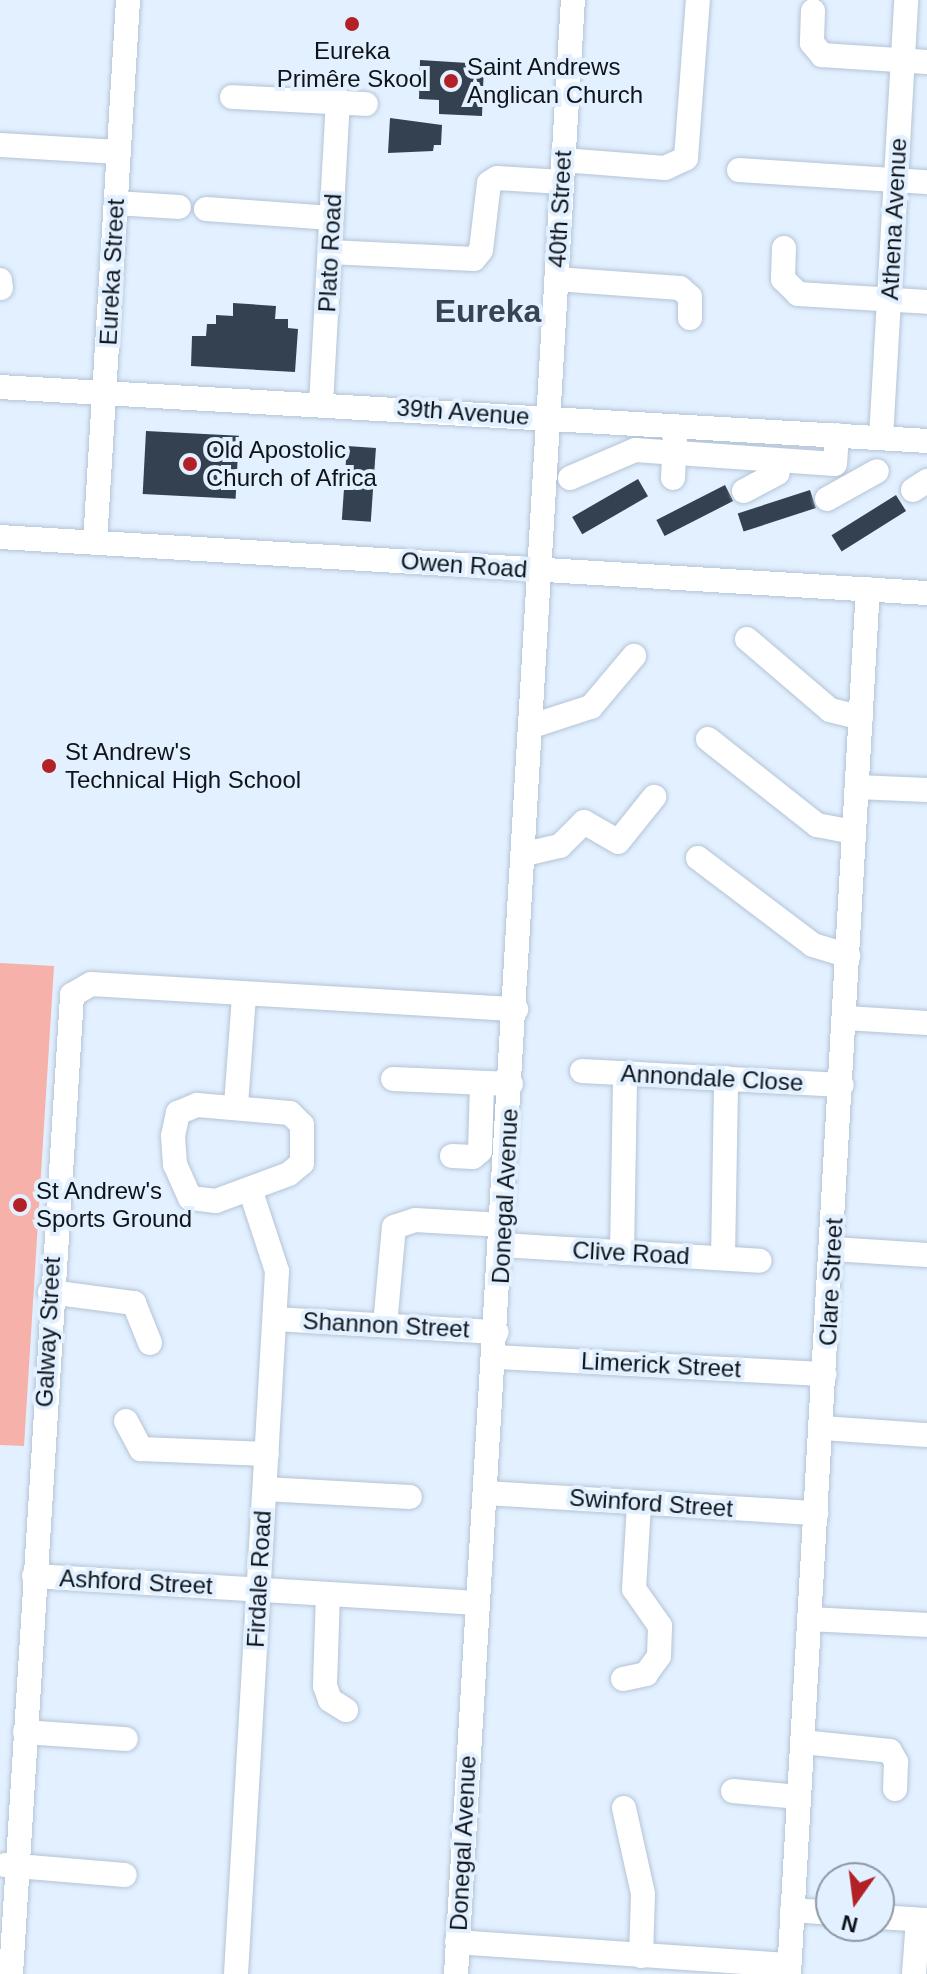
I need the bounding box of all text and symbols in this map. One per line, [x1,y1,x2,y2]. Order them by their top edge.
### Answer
marker: Eureka Primêre Skool [343,15,361,33]
place label: Eureka Primêre Skool [277,37,427,93]
place label: Saint Andrews Anglican Church [467,53,643,109]
marker: Saint Andrews Anglican Church [442,72,460,90]
street label: Athena Avenue [875,137,913,301]
street label: 40th Street [543,150,577,268]
street label: Plato Road [313,193,347,313]
street label: Eureka Street [94,198,130,346]
district label: Eureka [435,292,541,330]
street label: 39th Avenue [395,393,531,431]
place label: Old Apostolic Church of Africa [206,436,378,492]
marker: Old Apostolic Church of Africa [181,455,199,473]
street label: Owen Road [400,546,528,584]
place label: St Andrew's Technical High School [65,738,301,794]
marker: St Andrew's Technical High School [40,757,58,775]
street label: Annondale Close [620,1059,804,1097]
street label: Donegal Avenue [486,1107,524,1285]
place label: St Andrew's Sports Ground [36,1177,192,1233]
marker: St Andrew's Sports Ground [11,1196,29,1214]
street label: Clare Street [813,1217,849,1347]
street label: Clive Road [572,1236,690,1270]
street label: Galway Street [30,1256,66,1408]
street label: Shannon Street [302,1306,470,1344]
street label: Limerick Street [580,1346,742,1384]
street label: Swinford Street [568,1483,734,1523]
street label: Firdale Road [241,1510,277,1648]
street label: Ashford Street [59,1564,213,1600]
street label: Donegal Avenue [444,1754,482,1932]
north arrow [815,1862,895,1942]
text: N [839,1910,860,1938]

